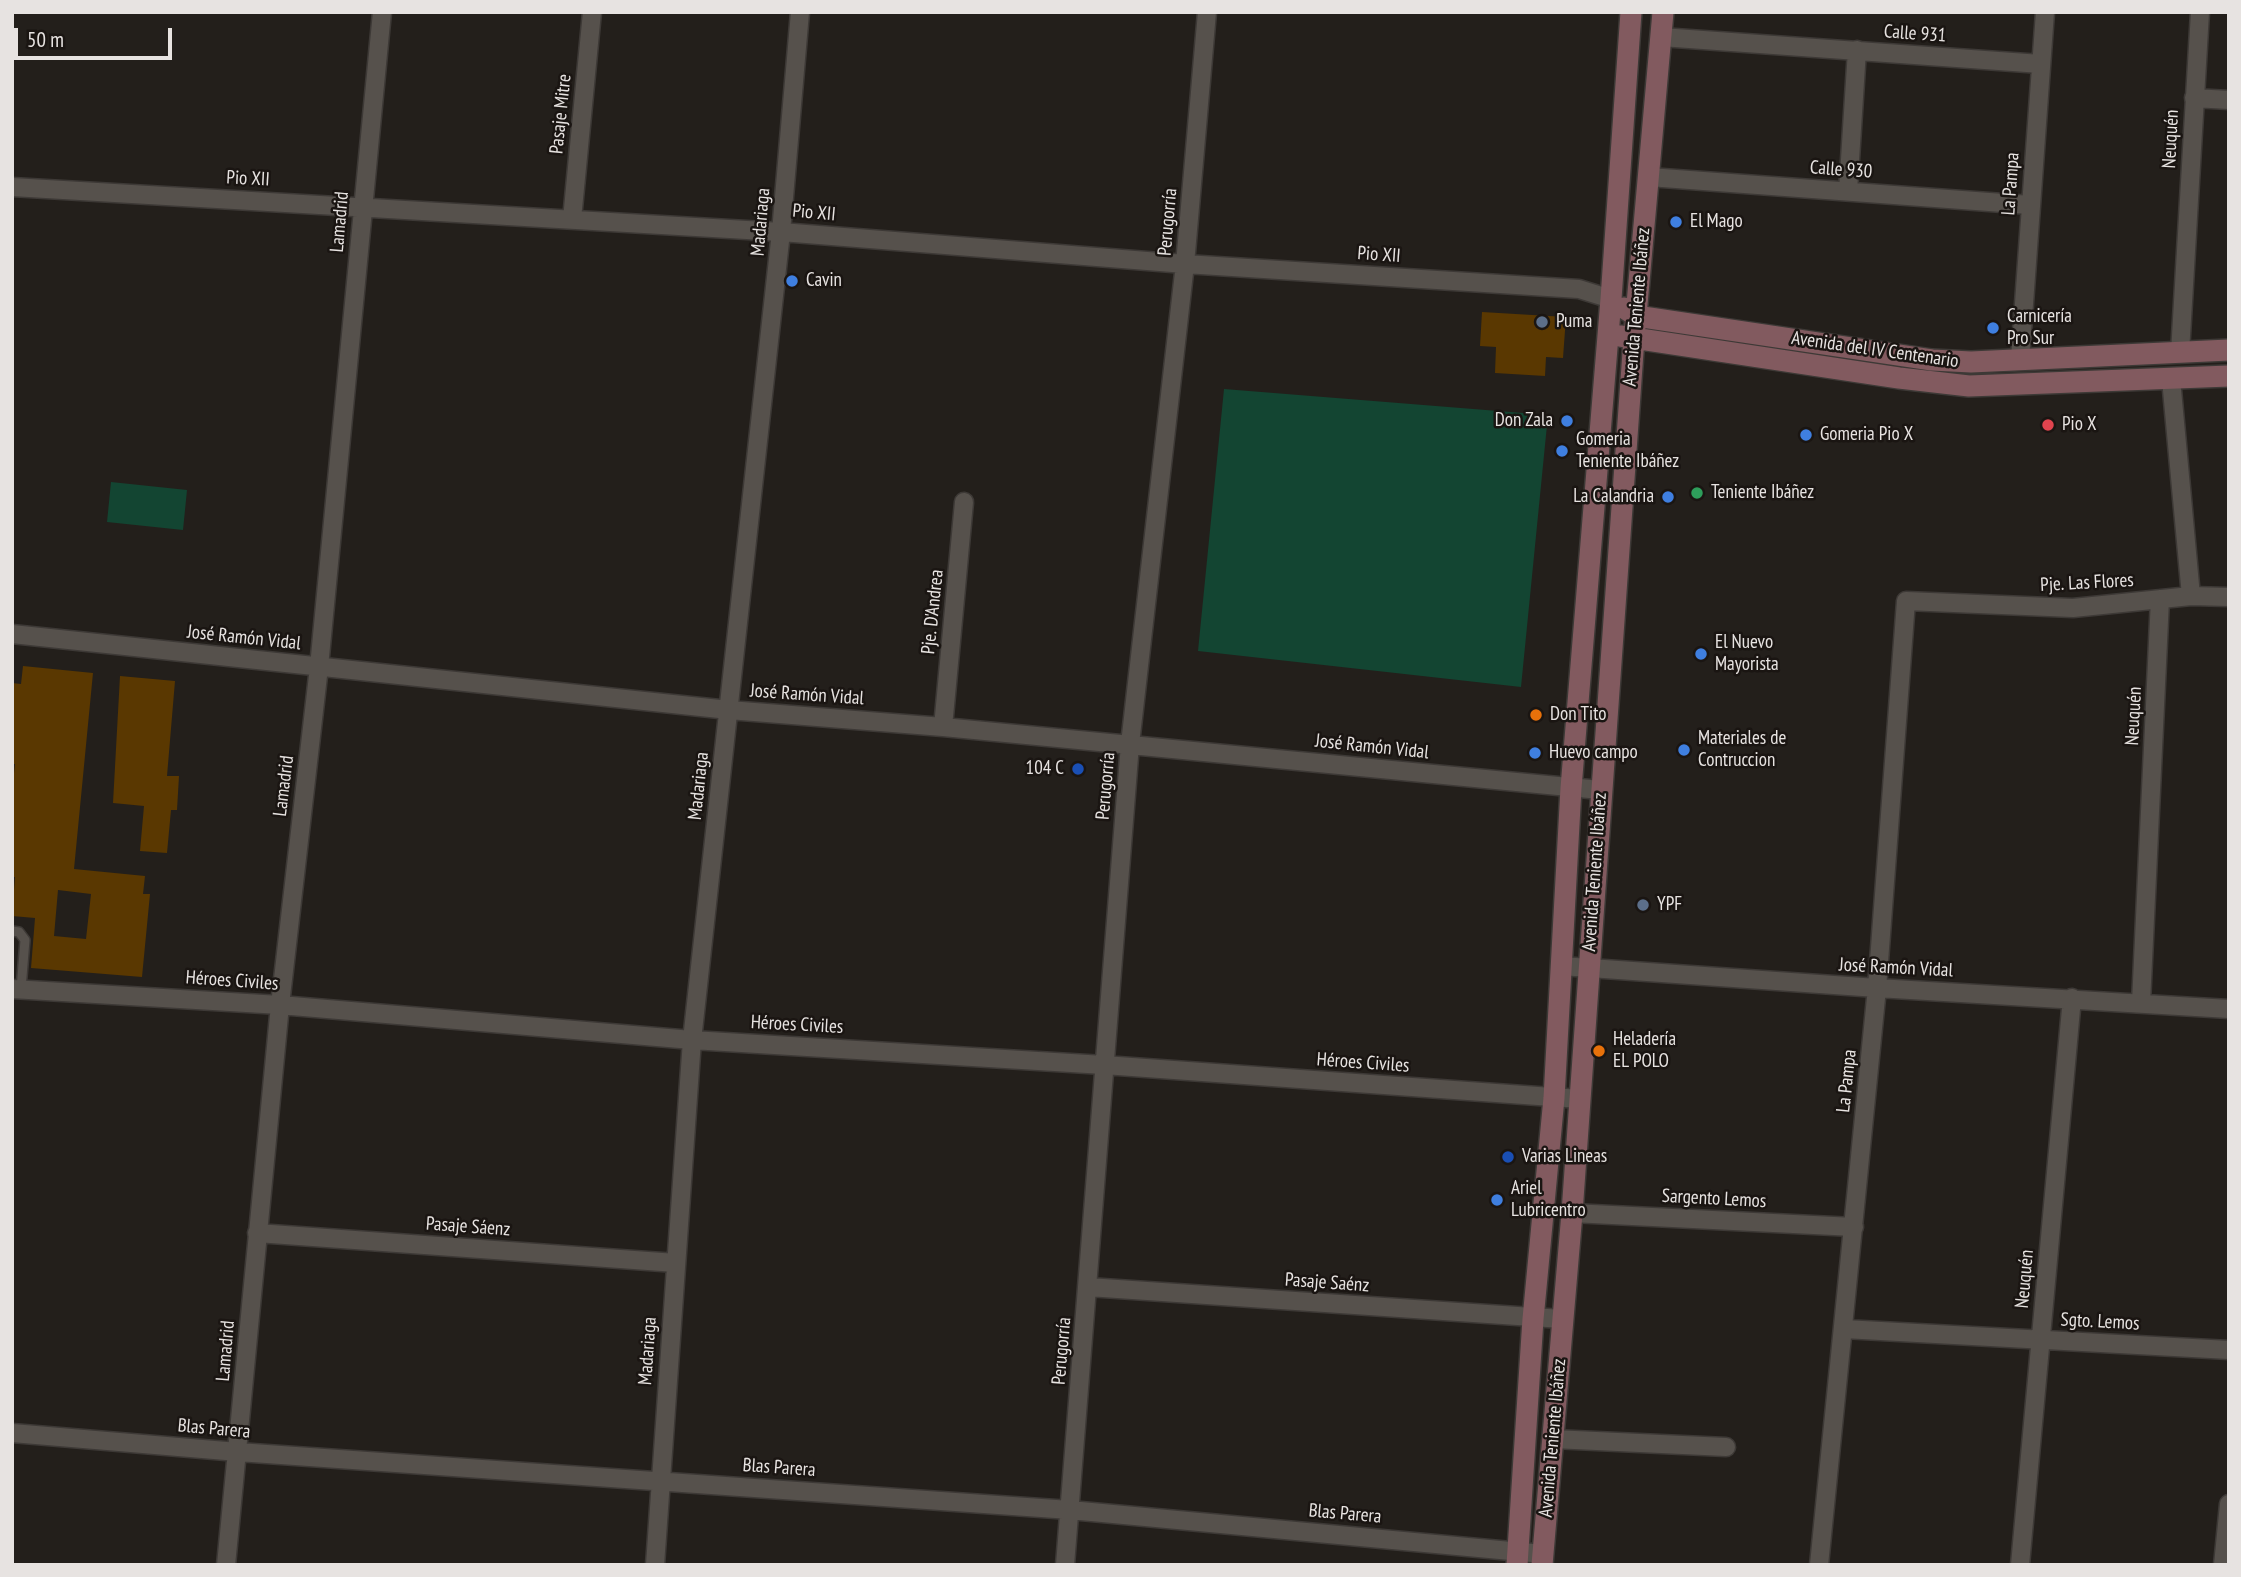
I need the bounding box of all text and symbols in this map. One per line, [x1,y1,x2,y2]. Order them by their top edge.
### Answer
scale bar [18,14,175,58]
street label: Calle 931 [1883,20,1947,48]
text: 50 m [27,26,64,53]
street label: Pasaje Mitre [545,73,577,155]
street label: Neuquén [2158,109,2184,169]
street label: La Pampa [1997,152,2025,216]
street label: Calle 930 [1809,156,1873,184]
street label: Pio XII [226,166,270,192]
street label: Madariaga [747,187,775,257]
street label: Perugorría [1154,187,1182,257]
street label: Lamadrid [326,191,354,253]
street label: Pio XII [791,200,837,226]
place label: El Mago [1690,211,1743,233]
marker: El Mago [1668,214,1684,230]
street label: Avenida Teniente Ibáñez [1619,227,1655,387]
street label: Pio XII [1357,242,1401,268]
place label: Cavin [806,270,842,292]
marker: Cavin [784,273,800,289]
place label: Carnicería Pro Sur [2007,306,2072,350]
place label: Puma [1556,311,1592,333]
marker: Puma [1534,314,1550,330]
marker: Carnicería Pro Sur [1985,320,2001,336]
street label: Avenida del IV Centenario [1790,327,1960,373]
place label: Don Zala [1495,410,1553,432]
marker: Don Zala [1559,413,1575,429]
place label: Pio X [2062,414,2096,436]
marker: Pio X [2040,417,2056,433]
place label: Gomeria Pio X [1820,424,1913,446]
marker: Gomeria Pio X [1798,427,1814,443]
place label: Gomeria Teniente Ibáñez [1576,429,1679,473]
marker: Gomeria Teniente Ibáñez [1554,443,1570,459]
place label: Teniente Ibáñez [1711,482,1814,504]
marker: Teniente Ibáñez [1689,485,1705,501]
place label: La Calandria [1573,486,1654,508]
marker: La Calandria [1660,489,1676,505]
street label: Pje. D'Andrea [917,569,949,655]
street label: Pje. Las Flores [2040,569,2134,597]
street label: José Ramón Vidal [186,621,302,655]
place label: El Nuevo Mayorista [1715,632,1779,676]
marker: El Nuevo Mayorista [1693,646,1709,662]
street label: José Ramón Vidal [749,680,865,710]
street label: Neuquén [2121,686,2147,746]
place label: Don Tito [1550,704,1606,726]
marker: Don Tito [1528,707,1544,723]
place label: Materiales de Contruccion [1698,728,1786,772]
street label: José Ramón Vidal [1314,730,1430,764]
place label: Huevo campo [1549,742,1638,764]
marker: Materiales de Contruccion [1676,742,1692,758]
marker: Huevo campo [1527,745,1543,761]
street label: Madariaga [684,751,714,821]
street label: Perugorría [1092,751,1120,821]
street label: Lamadrid [269,754,299,818]
place label: 104 C [1026,758,1064,780]
marker: 104 C [1070,761,1086,777]
street label: Avenida Teniente Ibáñez [1578,792,1612,952]
place label: YPF [1657,894,1682,916]
marker: YPF [1635,897,1651,913]
street label: José Ramón Vidal [1839,954,1953,982]
street label: Héroes Civiles [185,966,279,996]
street label: Héroes Civiles [750,1011,844,1039]
place label: Heladería EL POLO [1613,1029,1676,1073]
marker: Heladería EL POLO [1591,1043,1607,1059]
street label: Héroes Civiles [1316,1048,1410,1078]
street label: La Pampa [1832,1048,1862,1114]
place label: Varias Lineas [1522,1146,1607,1168]
marker: Varias Lineas [1500,1149,1516,1165]
place label: Ariel Lubricentro [1511,1178,1586,1222]
street label: Sargento Lemos [1661,1185,1767,1213]
marker: Ariel Lubricentro [1489,1192,1505,1208]
street label: Pasaje Sáenz [425,1213,511,1241]
street label: Neuquén [2011,1249,2039,1309]
street label: Pasaje Saénz [1284,1269,1370,1297]
street label: Sgto. Lemos [2060,1309,2140,1335]
street label: Madariaga [634,1316,662,1386]
street label: Perugorría [1048,1316,1076,1386]
street label: Lamadrid [212,1320,240,1382]
street label: Avenida Teniente Ibáñez [1535,1358,1571,1518]
street label: Blas Parera [177,1414,251,1444]
street label: Blas Parera [742,1454,816,1482]
street label: Blas Parera [1308,1499,1382,1529]

